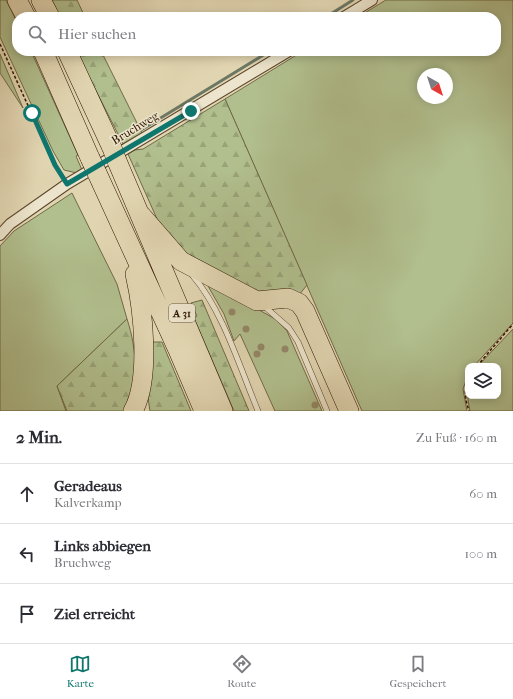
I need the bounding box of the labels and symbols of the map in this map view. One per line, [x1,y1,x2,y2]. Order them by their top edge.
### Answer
north arrow [417,68,453,104]
route end [182,102,200,120]
route start [23,104,41,122]
street label: Bruchweg [109,108,162,148]
road number: A 31 [169,304,195,322]

